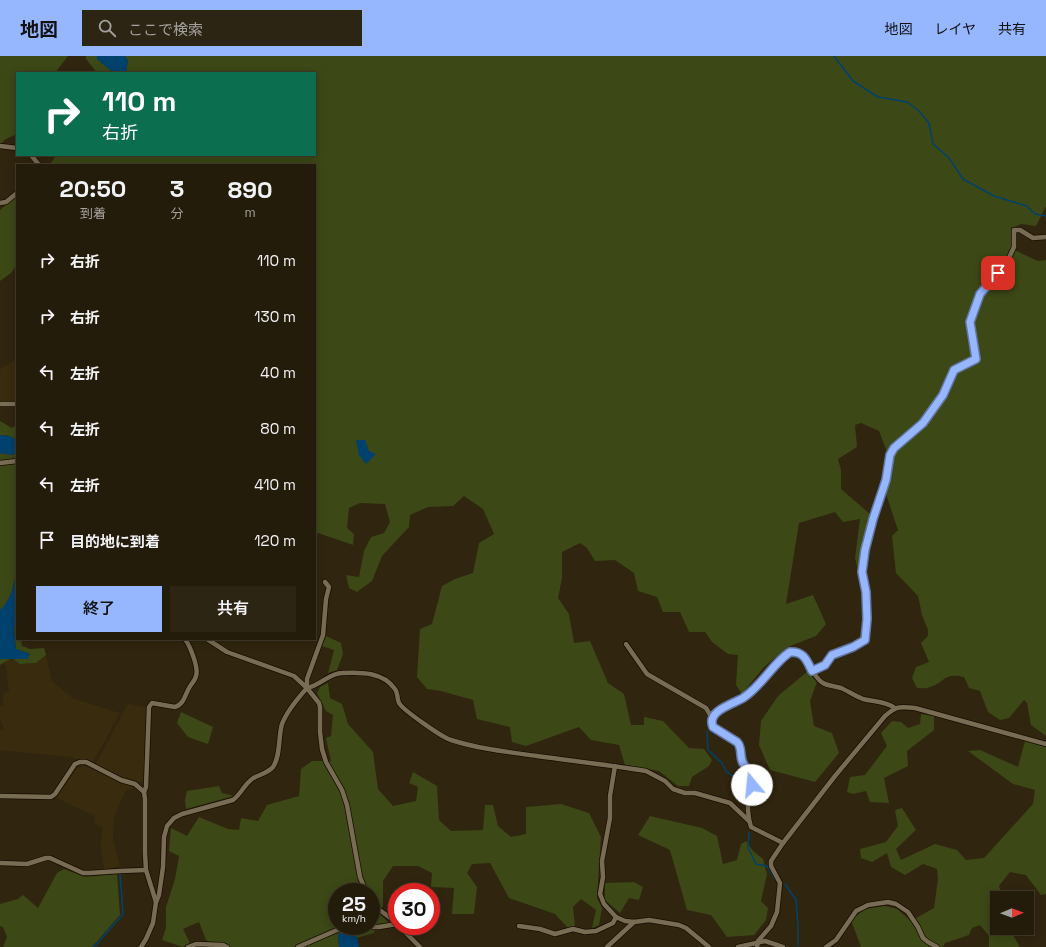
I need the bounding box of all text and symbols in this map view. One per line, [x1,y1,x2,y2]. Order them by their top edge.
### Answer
search box [82,10,362,46]
text: 地図 [20,17,58,42]
icon: search [96,17,118,39]
text: ここで検索 [128,20,203,39]
text: 地図 [884,20,912,38]
text: レイヤ [934,20,976,38]
text: 共有 [998,20,1026,38]
text: 110 m [102,83,176,119]
icon: right [36,88,88,140]
text: 右折 [102,121,138,144]
text: 20:50 [59,173,126,204]
text: 3 [170,173,184,204]
text: 890 [228,174,273,205]
text: m [245,204,256,221]
text: 到着 [80,205,106,222]
text: 分 [171,205,184,222]
icon: right [36,249,58,271]
text: 110 m [257,251,296,270]
text: 右折 [70,252,100,271]
pin [981,256,1015,290]
icon: arrive [987,262,1009,284]
icon: right [36,305,58,327]
text: 130 m [254,307,296,326]
text: 右折 [70,308,100,327]
icon: left [36,361,58,383]
text: 40 m [260,363,296,382]
text: 左折 [70,364,100,383]
icon: left [36,417,58,439]
text: 80 m [260,419,296,438]
text: 左折 [70,420,100,439]
icon: left [36,473,58,495]
text: 410 m [254,475,296,494]
text: 左折 [70,476,100,495]
icon: arrive [36,529,58,551]
text: 120 m [254,531,296,550]
text: 目的地に到着 [70,532,160,551]
button: 終了 [36,586,162,632]
button: 共有 [170,586,296,632]
position arrow [731,764,773,806]
speed limit sign: 30 [388,883,440,935]
text: 25 [342,891,366,917]
north arrow [990,891,1034,935]
map controls [990,891,1034,935]
text: km/h [342,912,366,925]

